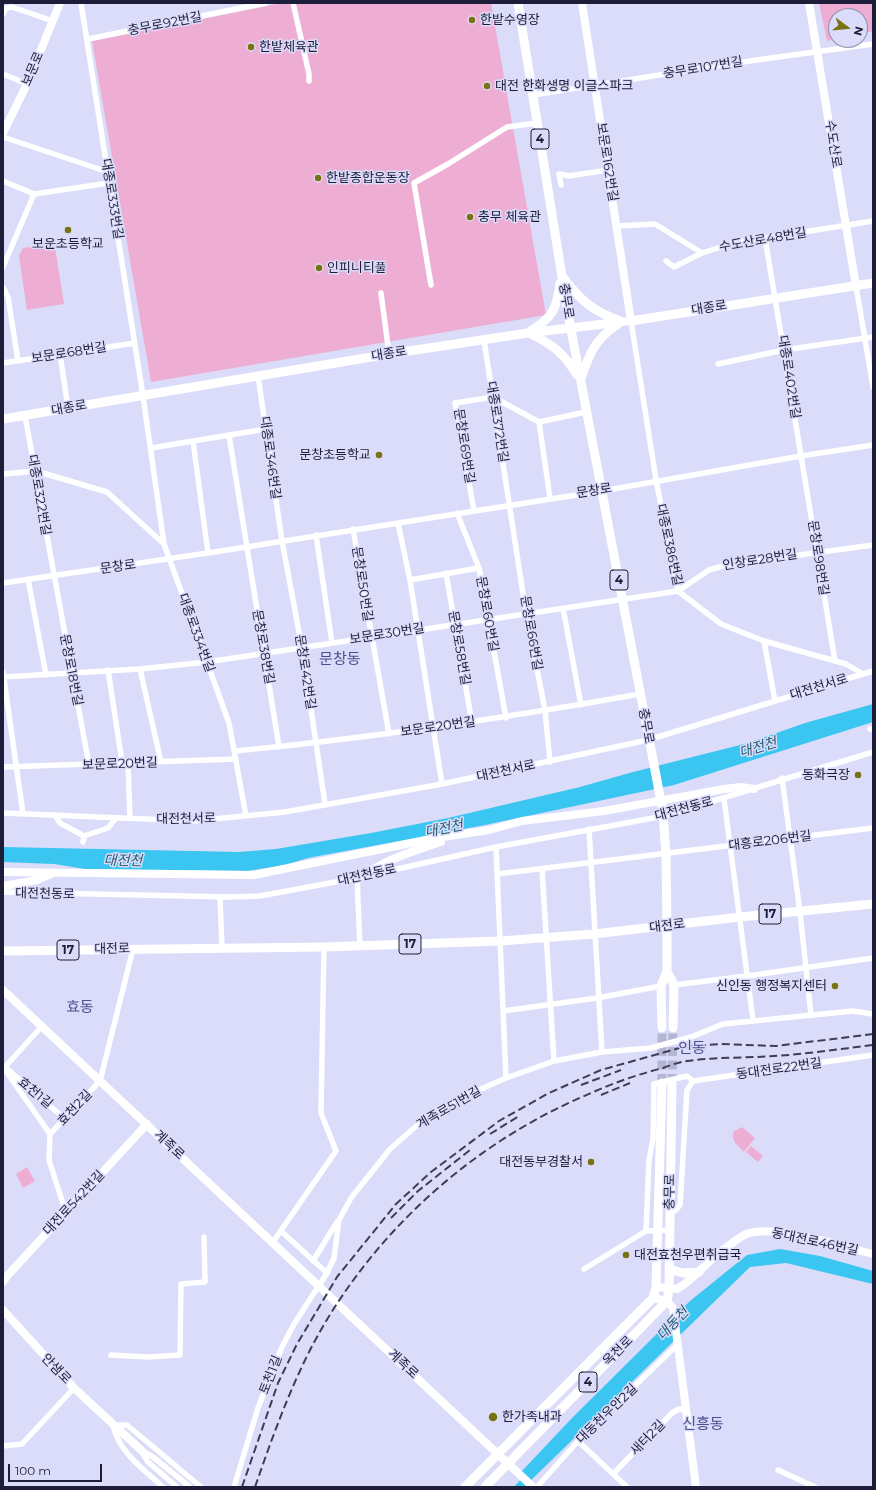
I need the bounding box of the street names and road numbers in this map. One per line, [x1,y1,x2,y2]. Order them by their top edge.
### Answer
street label: 충무로92번길 [127,9,203,39]
street label: 보문로 [19,49,47,89]
street label: 충무로107번길 [662,54,744,82]
street label: 수도산로 [822,119,844,169]
street label: 보문로162번길 [593,121,621,203]
road number: 4 [531,129,549,149]
street label: 대종로333번길 [98,157,126,241]
street label: 수도산로48번길 [718,225,808,255]
street label: 충무로 [555,282,577,320]
street label: 대종로 [690,297,728,319]
street label: 대종로402번길 [775,334,803,420]
street label: 보문로68번길 [30,339,108,367]
street label: 대종로 [370,343,408,365]
street label: 대종로372번길 [483,380,511,464]
street label: 대종로 [50,397,88,419]
street label: 문창로69번길 [450,407,478,485]
street label: 대종로346번길 [256,416,284,500]
street label: 대종로322번길 [24,453,54,537]
street label: 문창로 [575,480,613,502]
street label: 대종로386번길 [653,503,685,587]
street label: 문창로98번길 [804,519,832,597]
street label: 문창로50번길 [348,545,376,623]
street label: 인창로28번길 [722,546,798,574]
street label: 문창로 [99,557,137,577]
road number: 4 [610,570,628,590]
street label: 문창로60번길 [473,575,501,653]
street label: 대종로334번길 [174,591,218,675]
street label: 문창로66번길 [517,594,545,672]
street label: 문창로38번길 [249,609,277,685]
street label: 문창로58번길 [445,609,473,687]
street label: 보문로30번길 [348,620,426,648]
street label: 문창로18번길 [56,633,86,707]
street label: 문창로42번길 [291,633,319,711]
street label: 대전천서로 [788,671,850,703]
street label: 충무로 [635,707,657,745]
street label: 보문로20번길 [399,714,477,740]
street label: 보문로20번길 [82,755,158,773]
street label: 대전천서로 [475,757,537,785]
street label: 대전천동로 [653,794,715,824]
street label: 대전천서로 [156,811,216,827]
street label: 대흥로206번길 [728,828,812,854]
street label: 대전천동로 [336,861,398,889]
street label: 대전천동로 [15,886,75,902]
road number: 17 [759,904,781,924]
street label: 대전로 [648,916,686,936]
road number: 17 [399,934,421,954]
road number: 17 [57,940,79,960]
street label: 대전로 [94,941,130,957]
street label: 동대전로22번길 [735,1055,823,1083]
street label: 효천1길 [14,1074,56,1112]
street label: 계족로51번길 [414,1083,484,1133]
street label: 효천2길 [55,1087,95,1129]
street label: 계족로 [151,1127,187,1163]
street label: 대전로542번길 [40,1167,108,1239]
street label: 충무로 [662,1174,678,1210]
street label: 동대전로46번길 [770,1225,860,1259]
street label: 옥천로 [600,1333,636,1369]
street label: 계족로 [385,1346,421,1382]
street label: 안샘로 [38,1351,74,1387]
street label: 토천1길 [256,1353,286,1397]
road number: 4 [579,1372,597,1392]
street label: 대동천우안2길 [573,1381,641,1447]
street label: 새터2길 [627,1417,669,1459]

